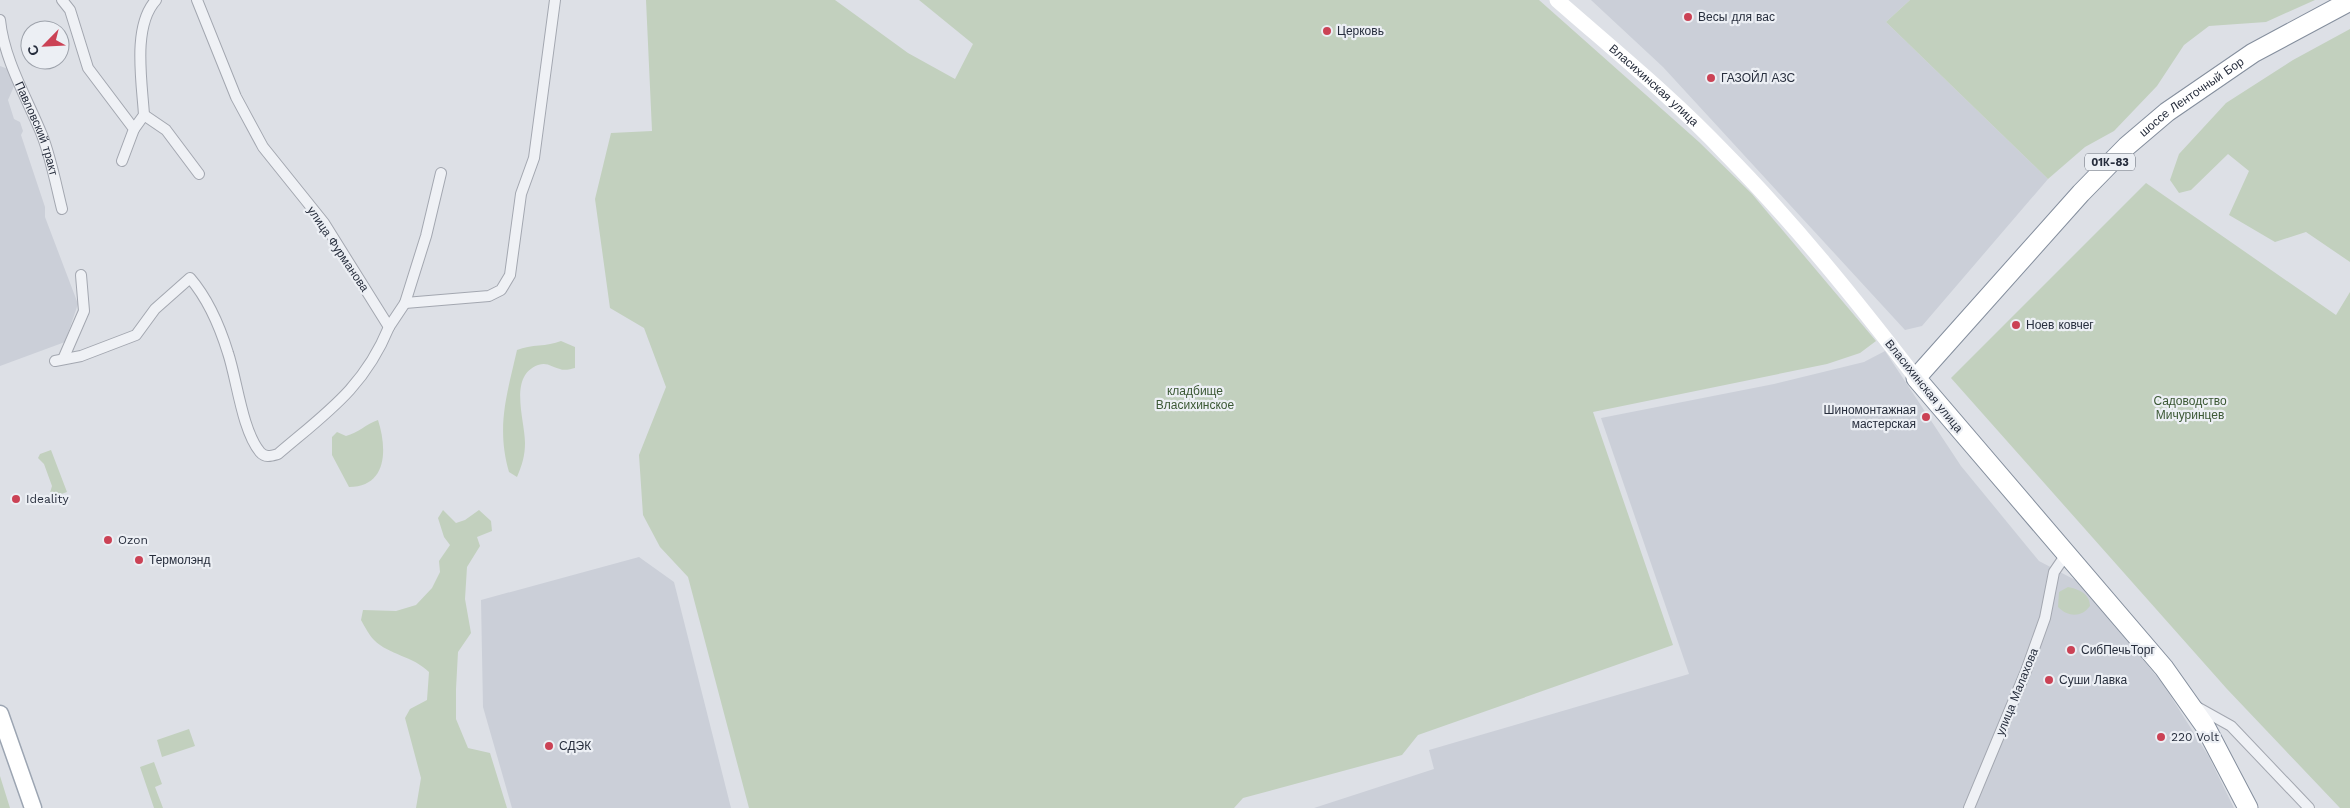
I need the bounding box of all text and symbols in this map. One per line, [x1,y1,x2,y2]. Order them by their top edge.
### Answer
place label: Весы для вас [1698,10,1775,24]
marker: Весы для вас [1682,11,1694,23]
north arrow [20,20,70,70]
place label: Церковь [1337,24,1384,38]
marker: Церковь [1321,25,1333,37]
street label: Власихинская улица [1606,41,1702,129]
text: С [24,42,42,58]
street label: шоссе Ленточный Бор [2136,54,2247,139]
place label: ГАЗОЙЛ АЗС [1721,70,1796,85]
marker: ГАЗОЙЛ АЗС [1705,72,1717,84]
street label: Павловский тракт [12,79,61,177]
road number: 01К-83 [2085,154,2135,170]
street label: улица Фурманова [304,204,372,295]
place label: Ноев ковчег [2026,318,2094,332]
marker: Ноев ковчег [2010,319,2022,331]
street label: Власихинская улица [1882,337,1966,436]
park label: кладбище Власихинское [1156,384,1235,412]
park label: Садоводство Мичуринцев [2153,394,2227,422]
place label: Шиномонтажная мастерская [1824,403,1916,431]
marker: Шиномонтажная мастерская [1920,411,1932,423]
place label: Ideality [26,492,70,506]
marker: Ideality [10,493,22,505]
place label: Ozon [118,533,148,547]
marker: Ozon [102,534,114,546]
place label: Термолэнд [149,553,210,567]
marker: Термолэнд [133,554,145,566]
place label: СибПечьТорг [2081,643,2155,657]
marker: СибПечьТорг [2065,644,2077,656]
street label: улица Малахова [1993,646,2041,738]
place label: Суши Лавка [2059,673,2128,687]
marker: Суши Лавка [2043,674,2055,686]
place label: 220 Volt [2171,730,2219,744]
marker: 220 Volt [2155,731,2167,743]
place label: СДЭК [559,739,591,753]
marker: СДЭК [543,740,555,752]

